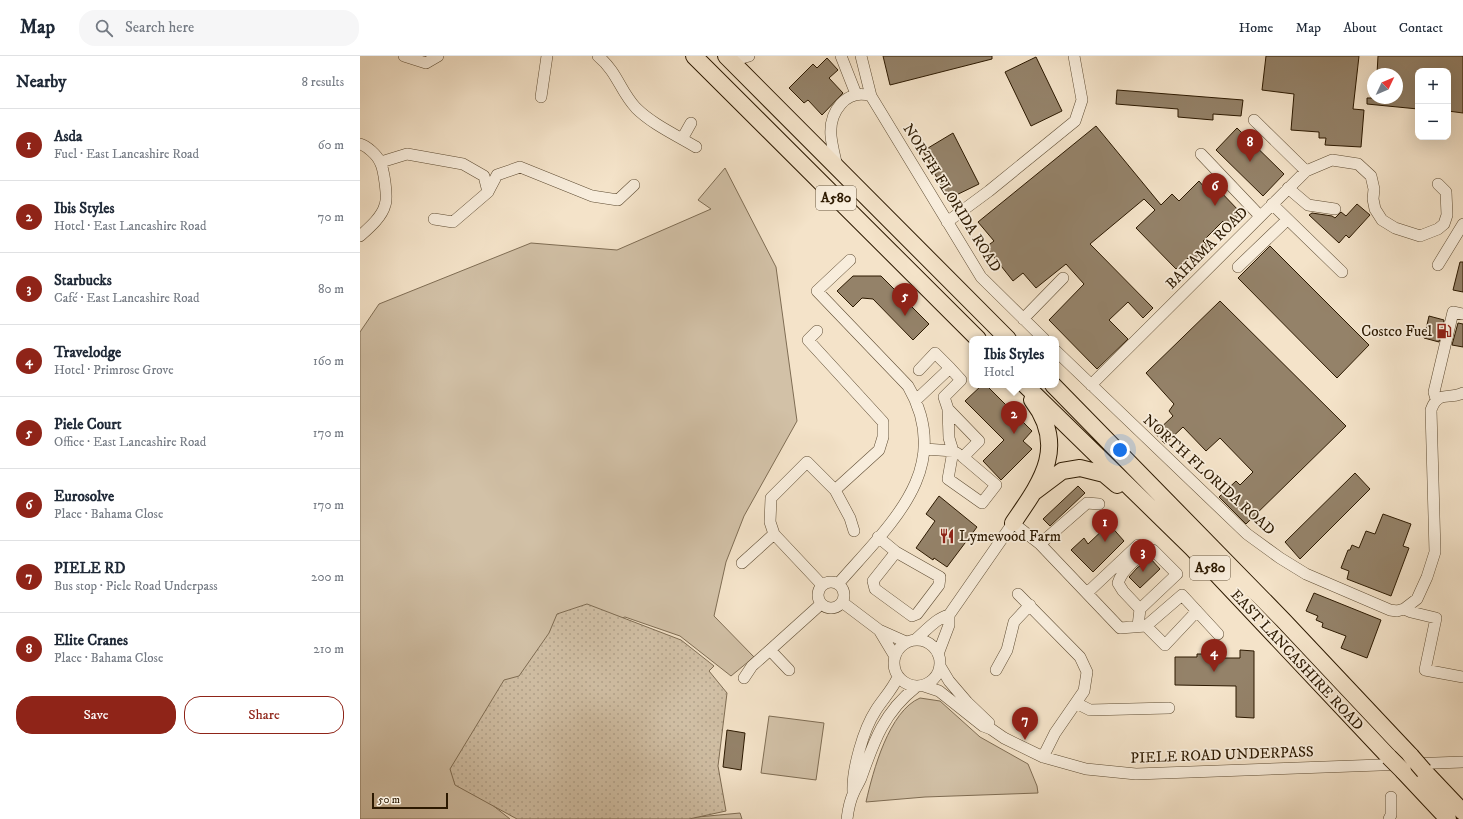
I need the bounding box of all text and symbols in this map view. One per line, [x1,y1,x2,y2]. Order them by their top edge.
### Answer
search box [79,10,359,46]
text: Map [20,16,55,39]
icon: search [93,17,115,39]
text: Search here [125,18,194,37]
text: Home [1239,19,1273,37]
text: Map [1295,19,1321,37]
text: About [1343,19,1377,37]
text: Contact [1399,19,1443,37]
north arrow [1367,68,1403,104]
map controls [1415,68,1451,140]
button: + [1415,68,1451,104]
text: Nearby [16,71,66,93]
text: 8 results [302,74,344,90]
button: − [1415,104,1451,140]
street label: NORTH FLORIDA ROAD [899,120,1005,276]
text: Asda [54,127,82,146]
pin: 8 [1237,129,1263,162]
text: 1 [27,137,31,153]
text: 60 m [318,137,344,153]
text: Fuel · East Lancashire Road [54,146,199,162]
pin: 6 [1202,173,1228,206]
road number: A580 [816,186,856,210]
text: Ibis Styles [54,199,115,218]
street label: BAHAMA ROAD [1162,203,1252,293]
text: 2 [26,209,32,225]
text: 70 m [318,209,344,225]
text: Hotel · East Lancashire Road [54,218,206,234]
text: Starbucks [54,271,112,290]
text: 3 [27,281,31,297]
text: 80 m [318,281,344,297]
pin: 5 [892,283,918,316]
text: Café · East Lancashire Road [54,290,200,306]
place label: Costco Fuel [1361,322,1432,341]
fuel station icon: Costco Fuel [1435,322,1453,340]
popup [969,336,1059,388]
text: Travelodge [54,343,121,362]
text: Ibis Styles [984,345,1044,364]
text: 4 [25,353,33,369]
text: 160 m [313,353,344,369]
text: Hotel · Primrose Grove [54,362,174,378]
text: Hotel [984,364,1014,380]
pin: 2 [1001,401,1027,434]
street label: NORTH FLORIDA ROAD [1139,411,1279,539]
text: Piele Court [54,415,122,434]
text: 5 [26,425,32,441]
text: 170 m [313,425,344,441]
text: Office · East Lancashire Road [54,434,206,450]
your location [1110,440,1130,460]
text: Eurosolve [54,487,114,506]
text: 6 [26,497,32,513]
text: 170 m [313,497,344,513]
text: Place · Bahama Close [54,506,163,522]
pin: 1 [1092,509,1118,542]
restaurant icon: Lymewood Farm [938,527,956,545]
place label: Lymewood Farm [959,527,1061,546]
pin: 3 [1130,539,1156,572]
road number: A580 [1190,556,1230,580]
text: PIELE RD [54,559,125,578]
text: 7 [26,569,32,585]
text: 200 m [311,569,344,585]
text: Bus stop · Piele Road Underpass [54,578,218,594]
street label: EAST LANCASHIRE ROAD [1226,585,1368,735]
text: Elite Cranes [54,631,128,650]
pin: 4 [1201,639,1227,672]
text: 8 [26,641,32,657]
text: 210 m [313,641,344,657]
text: Place · Bahama Close [54,650,163,666]
button: Save [16,696,176,734]
button: Share [184,696,344,734]
pin: 7 [1012,707,1038,740]
street label: PIELE ROAD UNDERPASS [1130,742,1314,768]
scale bar [372,791,448,810]
text: 50 m [378,793,400,807]

